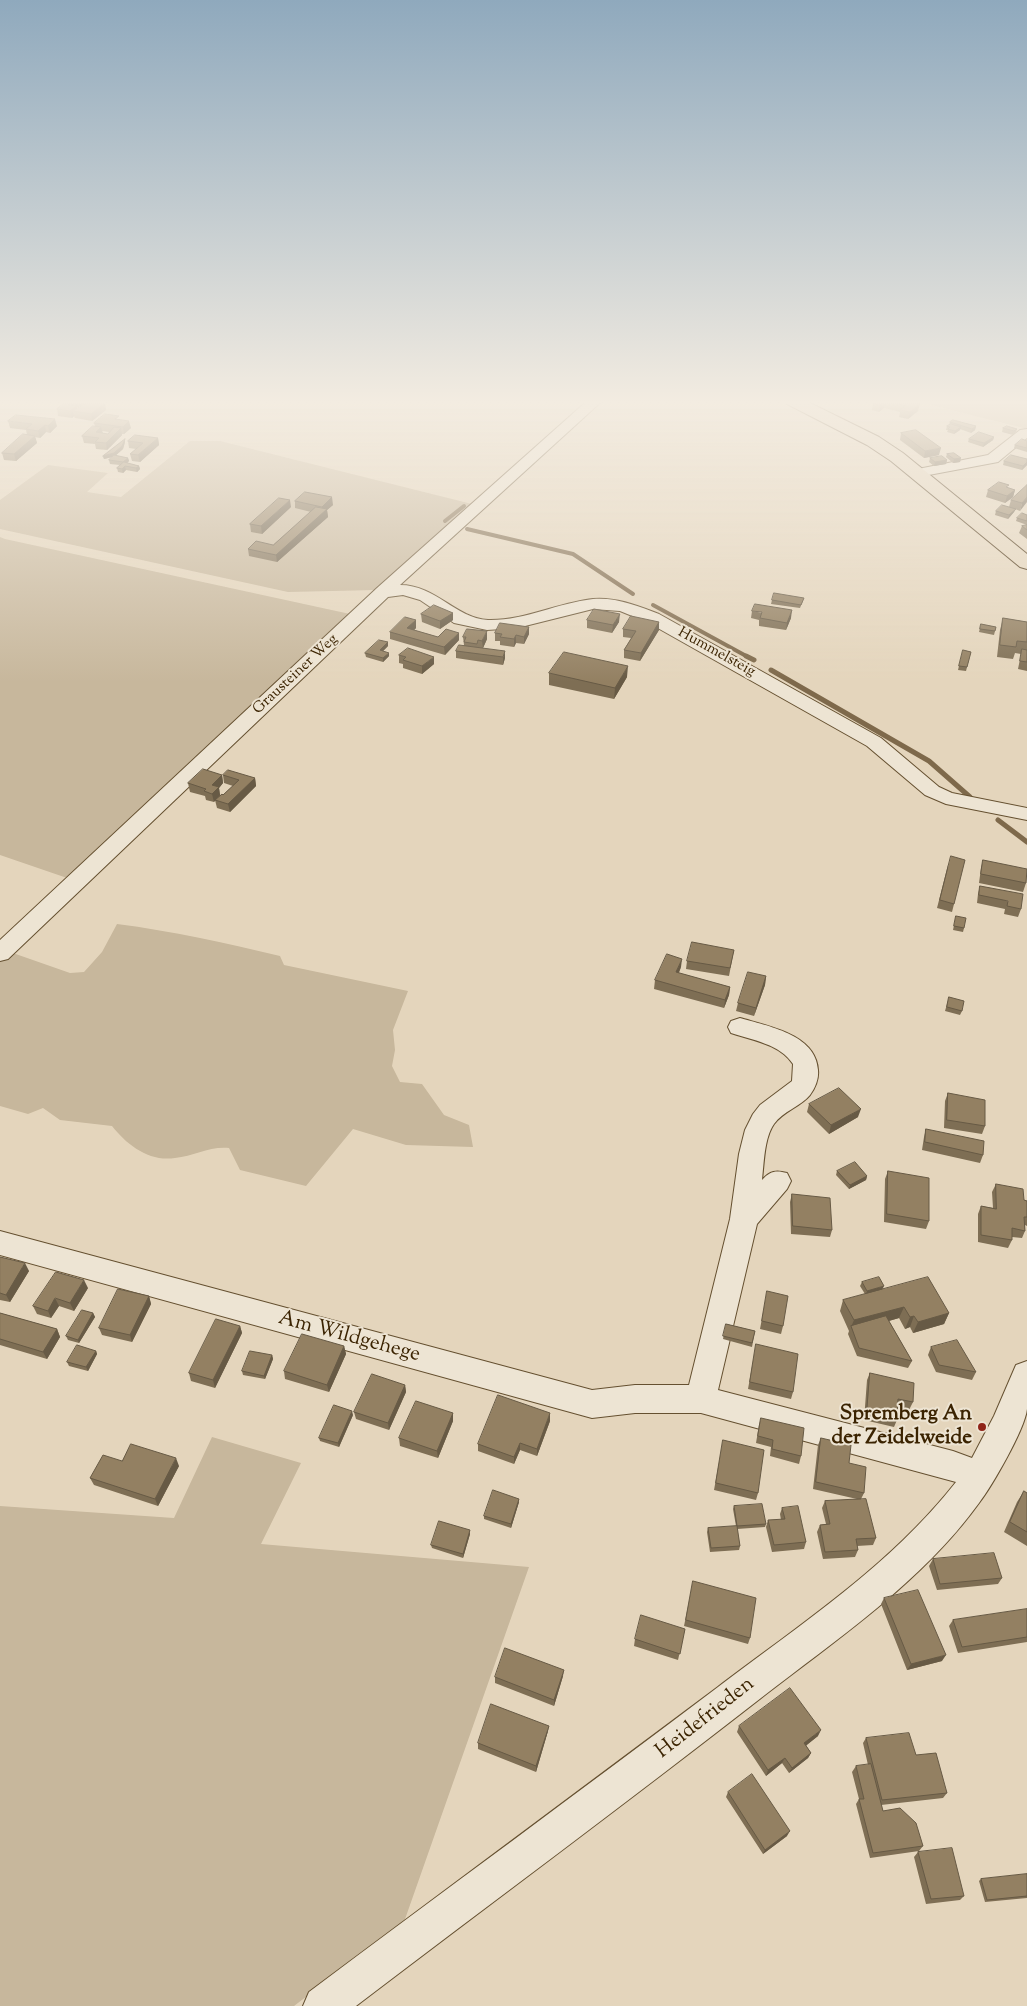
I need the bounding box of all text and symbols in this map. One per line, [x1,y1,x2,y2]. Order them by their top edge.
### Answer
street label: Hummelsteig [674,624,758,682]
street label: Grausteiner Weg [250,631,342,719]
street label: Am Wildgehege [275,1307,423,1369]
place label: Spremberg An der Zeidelweide [832,1402,972,1452]
marker: Spremberg An der Zeidelweide [976,1421,988,1433]
street label: Heidefrieden [652,1673,760,1765]

